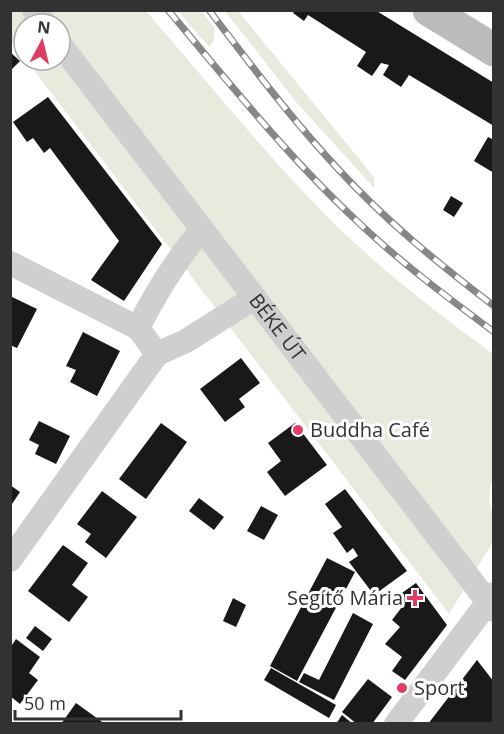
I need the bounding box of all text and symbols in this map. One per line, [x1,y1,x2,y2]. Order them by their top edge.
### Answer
north arrow [12,12,72,72]
text: N [36,15,52,39]
street label: BÉKE ÚT [243,288,312,366]
place label: Buddha Café [310,416,430,443]
marker: Buddha Café [291,423,305,437]
place label: Segítő Mária [287,584,403,611]
marker: Segítő Mária [408,591,422,605]
place label: Sport [414,674,465,701]
marker: Sport [395,681,409,695]
scale bar [15,683,182,721]
text: 50 m [24,691,66,715]

